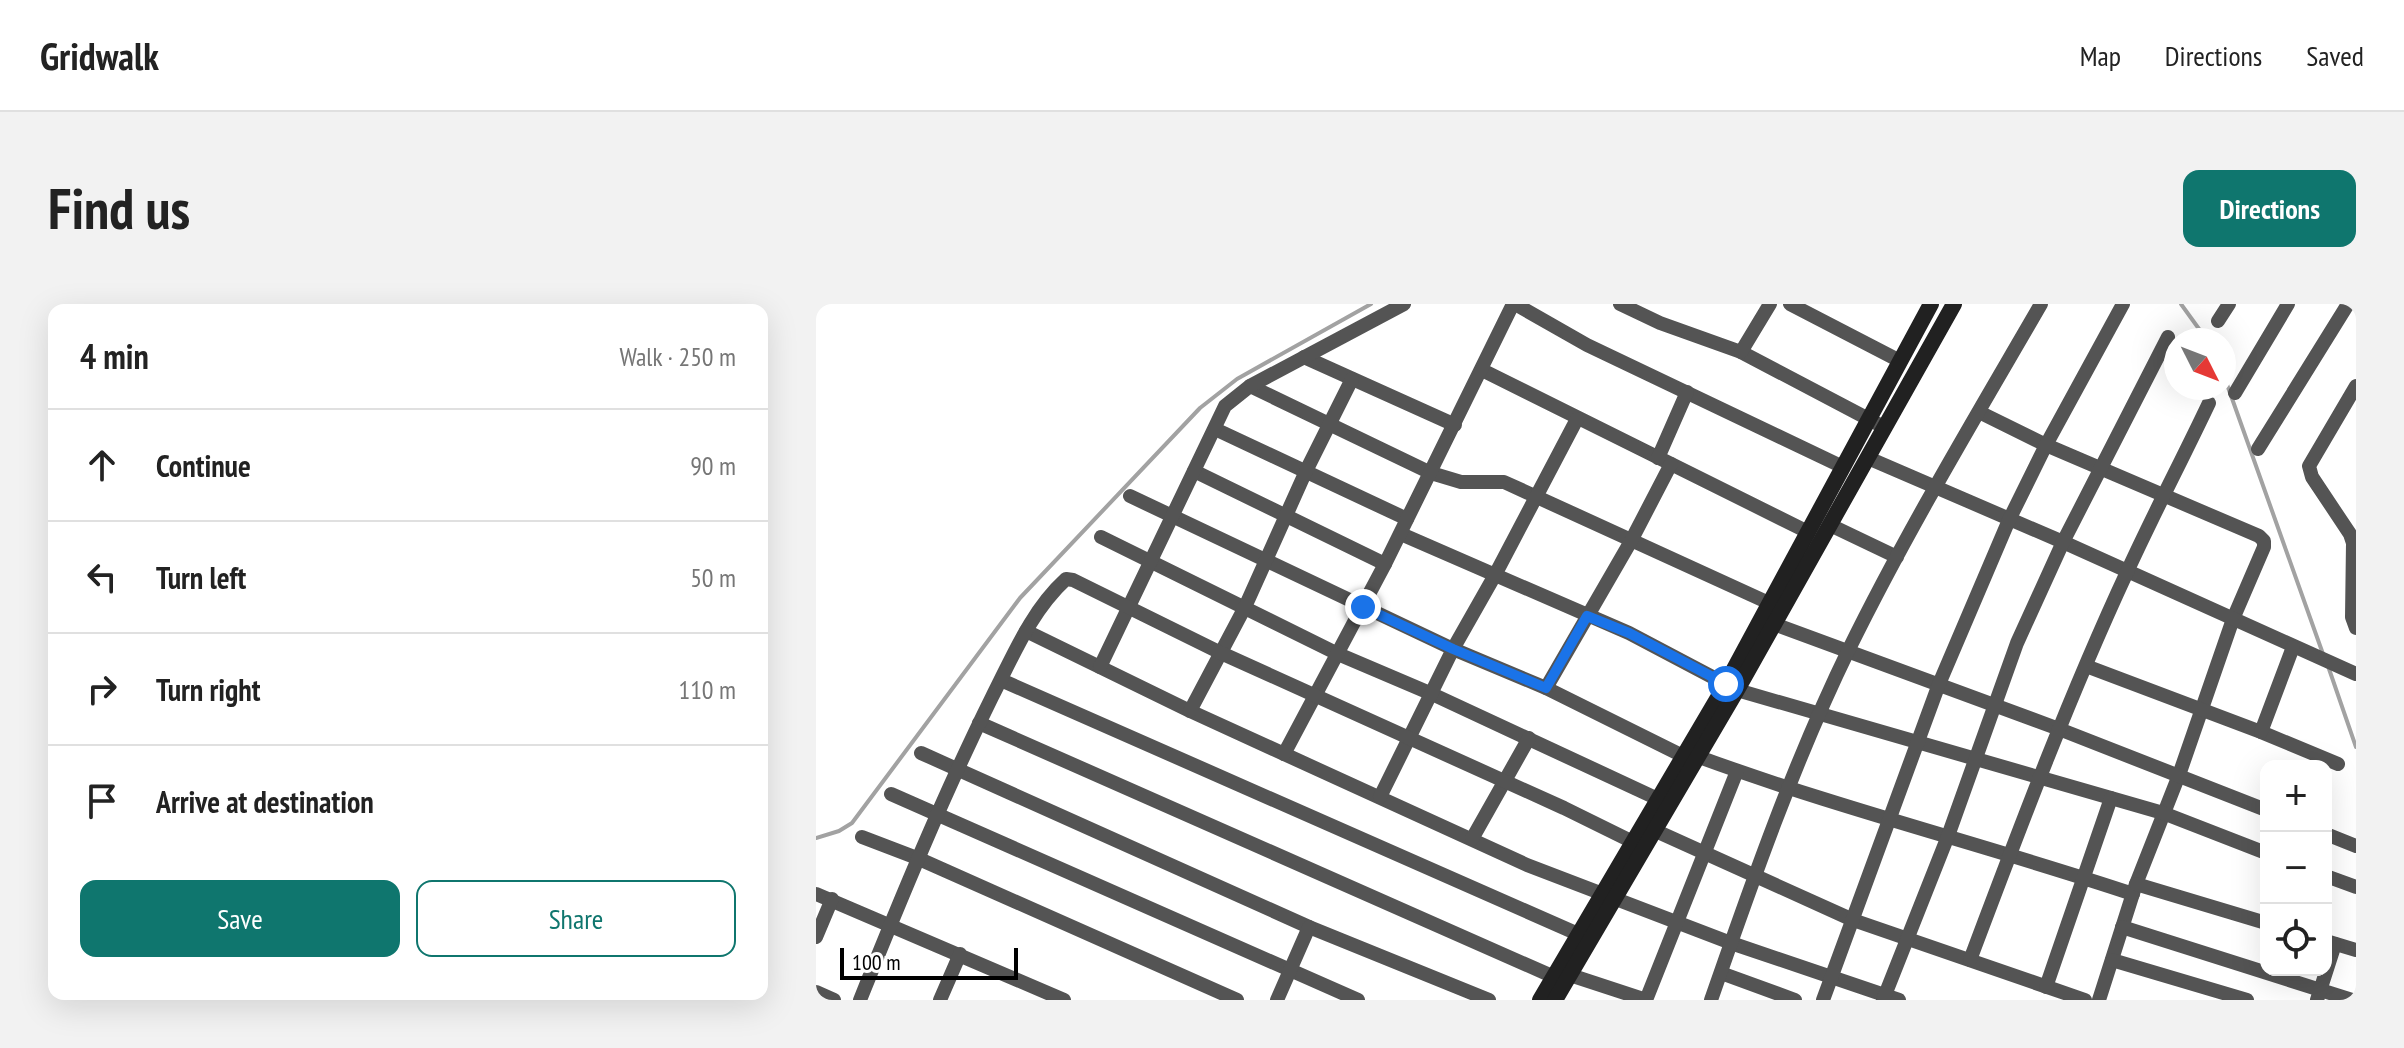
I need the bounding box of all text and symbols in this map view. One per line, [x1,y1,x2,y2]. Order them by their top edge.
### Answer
text: Gridwalk [40,31,159,80]
text: Map [2080,37,2121,74]
text: Directions [2165,37,2262,74]
text: Saved [2306,37,2364,74]
button: Directions [2183,170,2356,247]
text: Find us [48,172,190,244]
north arrow [2164,328,2236,400]
text: 4 min [80,334,149,378]
text: Walk · 250 m [619,340,736,373]
icon: ahead [80,443,124,487]
text: Continue [156,446,251,485]
text: 90 m [690,449,736,482]
icon: left [80,555,124,599]
text: Turn left [156,558,246,597]
text: 50 m [690,561,736,594]
route end [1345,589,1381,625]
route start [1708,666,1744,702]
icon: right [80,667,124,711]
text: Turn right [156,670,260,709]
text: 110 m [678,673,736,706]
map controls [2260,760,2332,976]
button: + [2260,760,2332,832]
icon: arrive [80,779,124,823]
text: Arrive at destination [156,782,374,821]
button: − [2260,832,2332,904]
button: Save [80,880,400,957]
button: Share [416,880,736,957]
button: locate [2260,904,2332,976]
scale bar [840,944,1018,980]
text: 100 m [852,948,901,976]

